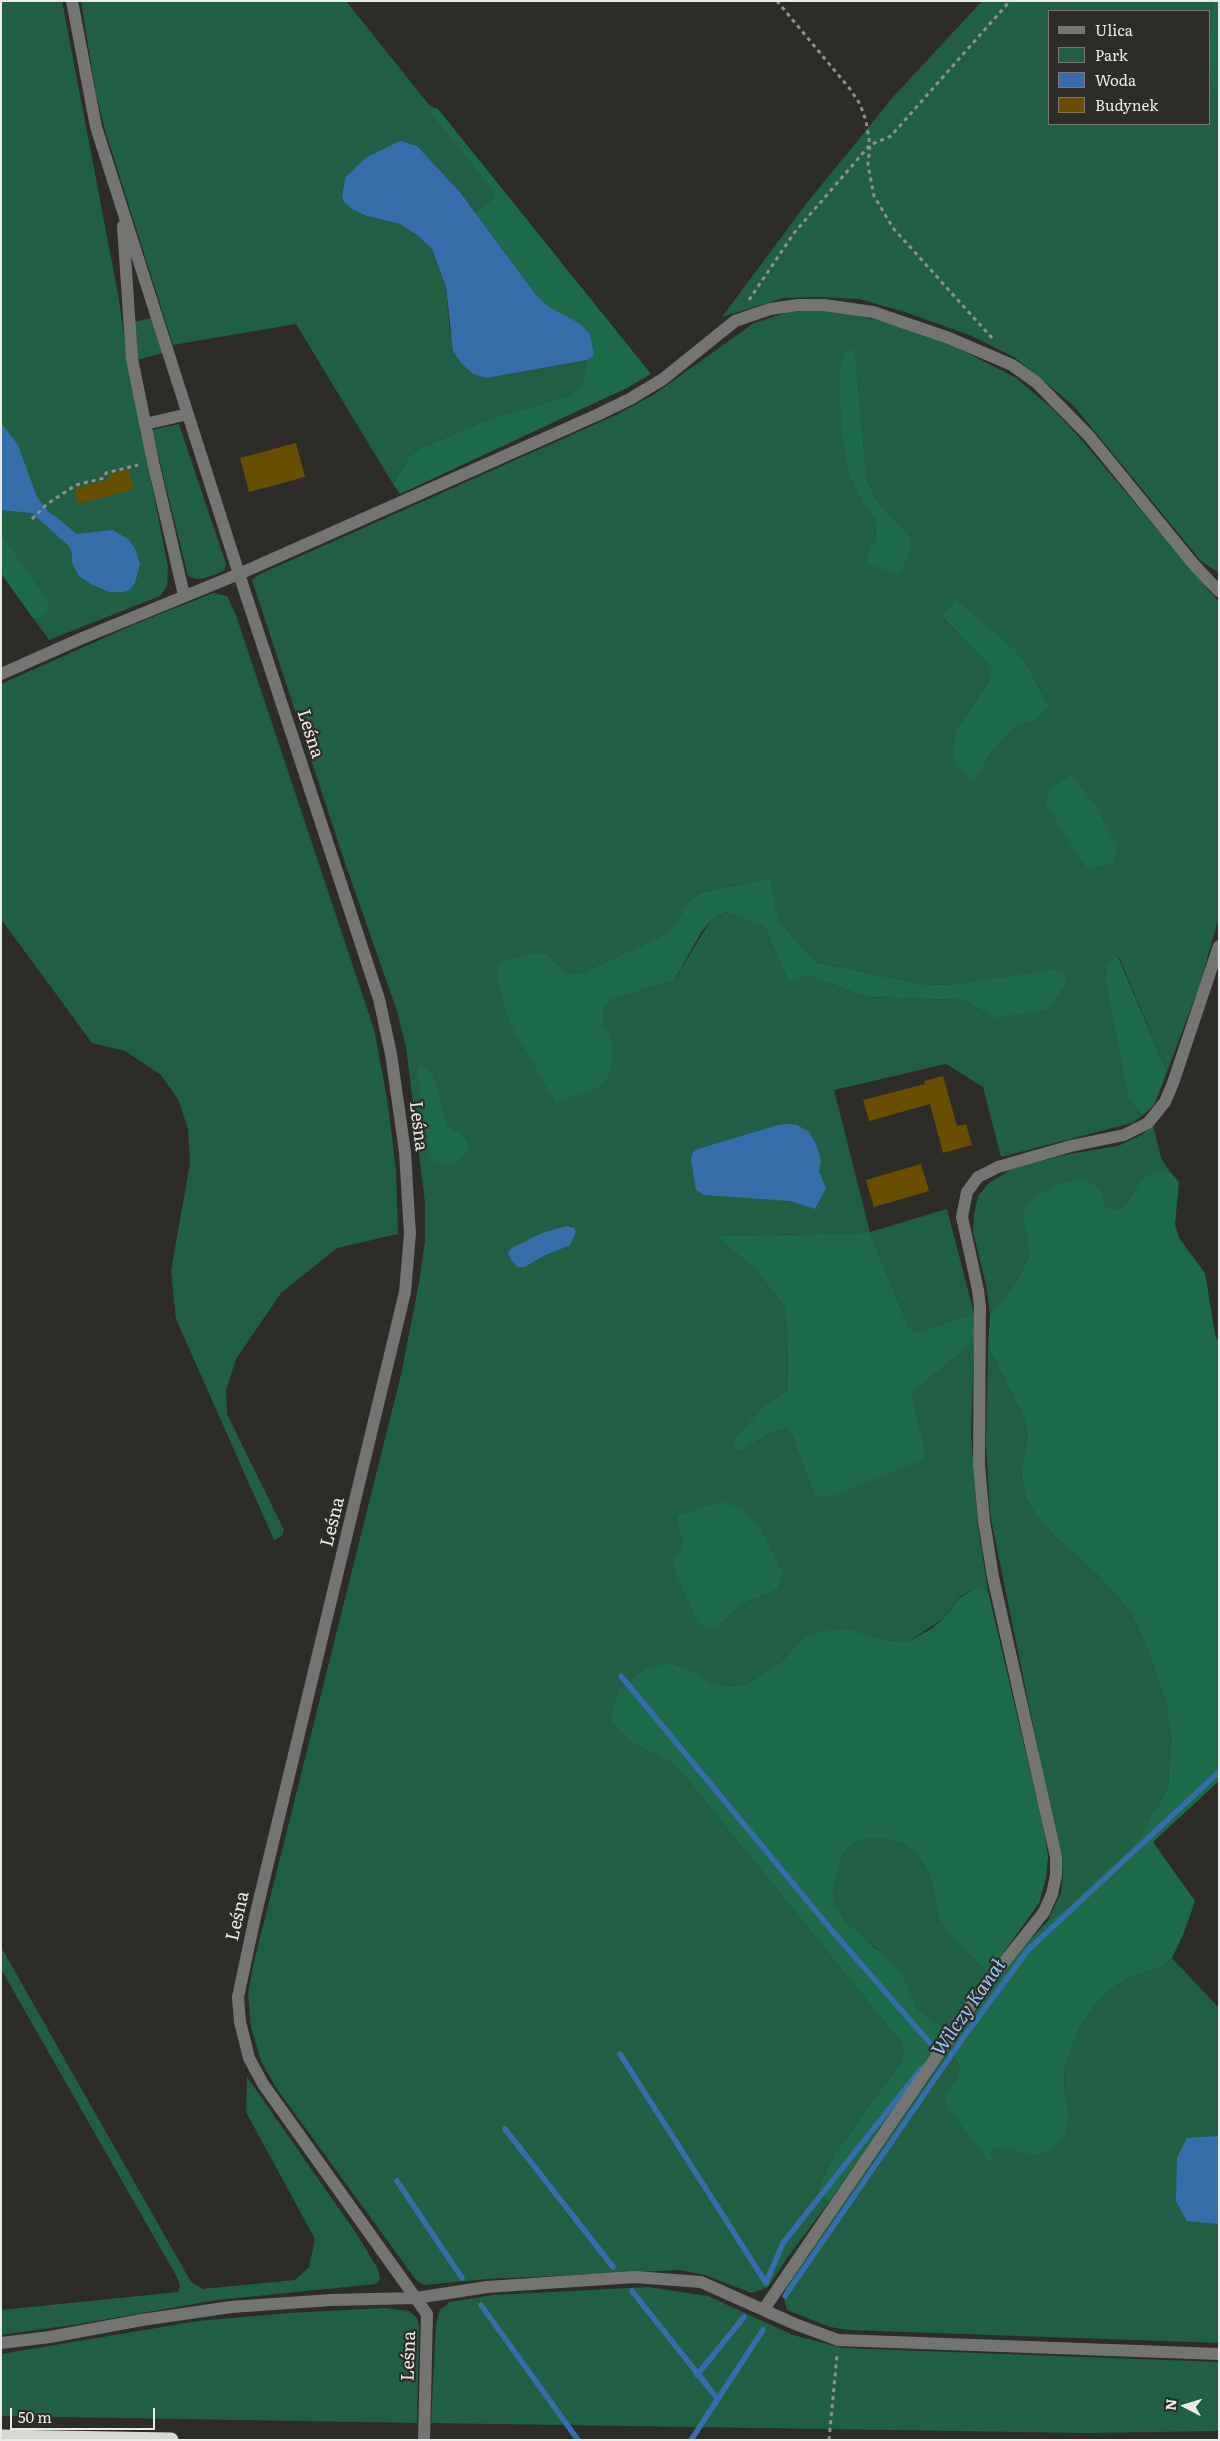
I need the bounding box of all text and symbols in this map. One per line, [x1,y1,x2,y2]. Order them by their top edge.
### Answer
legend [1048,10,1210,125]
text: Ulica [1095,18,1133,41]
text: Park [1095,43,1128,66]
text: Woda [1095,68,1136,91]
text: Budynek [1095,93,1158,116]
street label: Leśna [292,707,328,761]
street label: Leśna [404,1100,432,1152]
street label: Leśna [316,1495,350,1549]
street label: Leśna [222,1889,254,1943]
water label: Wilczy Kanał [927,1955,1011,2061]
street label: Leśna [397,2330,421,2382]
north arrow [1160,2381,1210,2431]
scale bar [12,2398,158,2430]
text: N [1160,2398,1181,2411]
text: 50 m [18,2405,52,2428]

